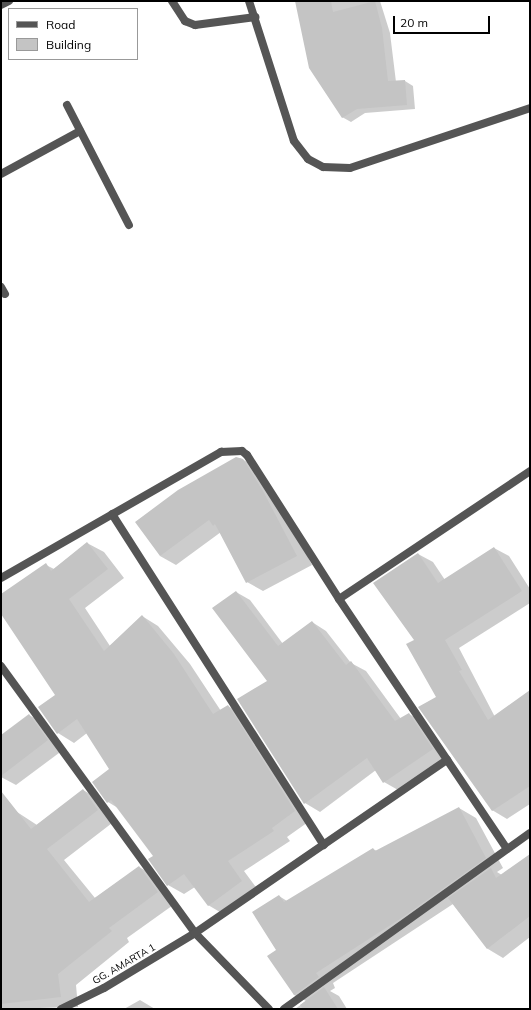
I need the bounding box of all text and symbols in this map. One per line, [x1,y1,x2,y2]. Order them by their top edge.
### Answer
legend [8,8,138,60]
scale bar [395,8,492,34]
text: 20 m [400,15,428,30]
text: Road [46,17,75,32]
text: Building [46,37,91,52]
street label: GG. AMARTA 1 [90,941,158,987]

